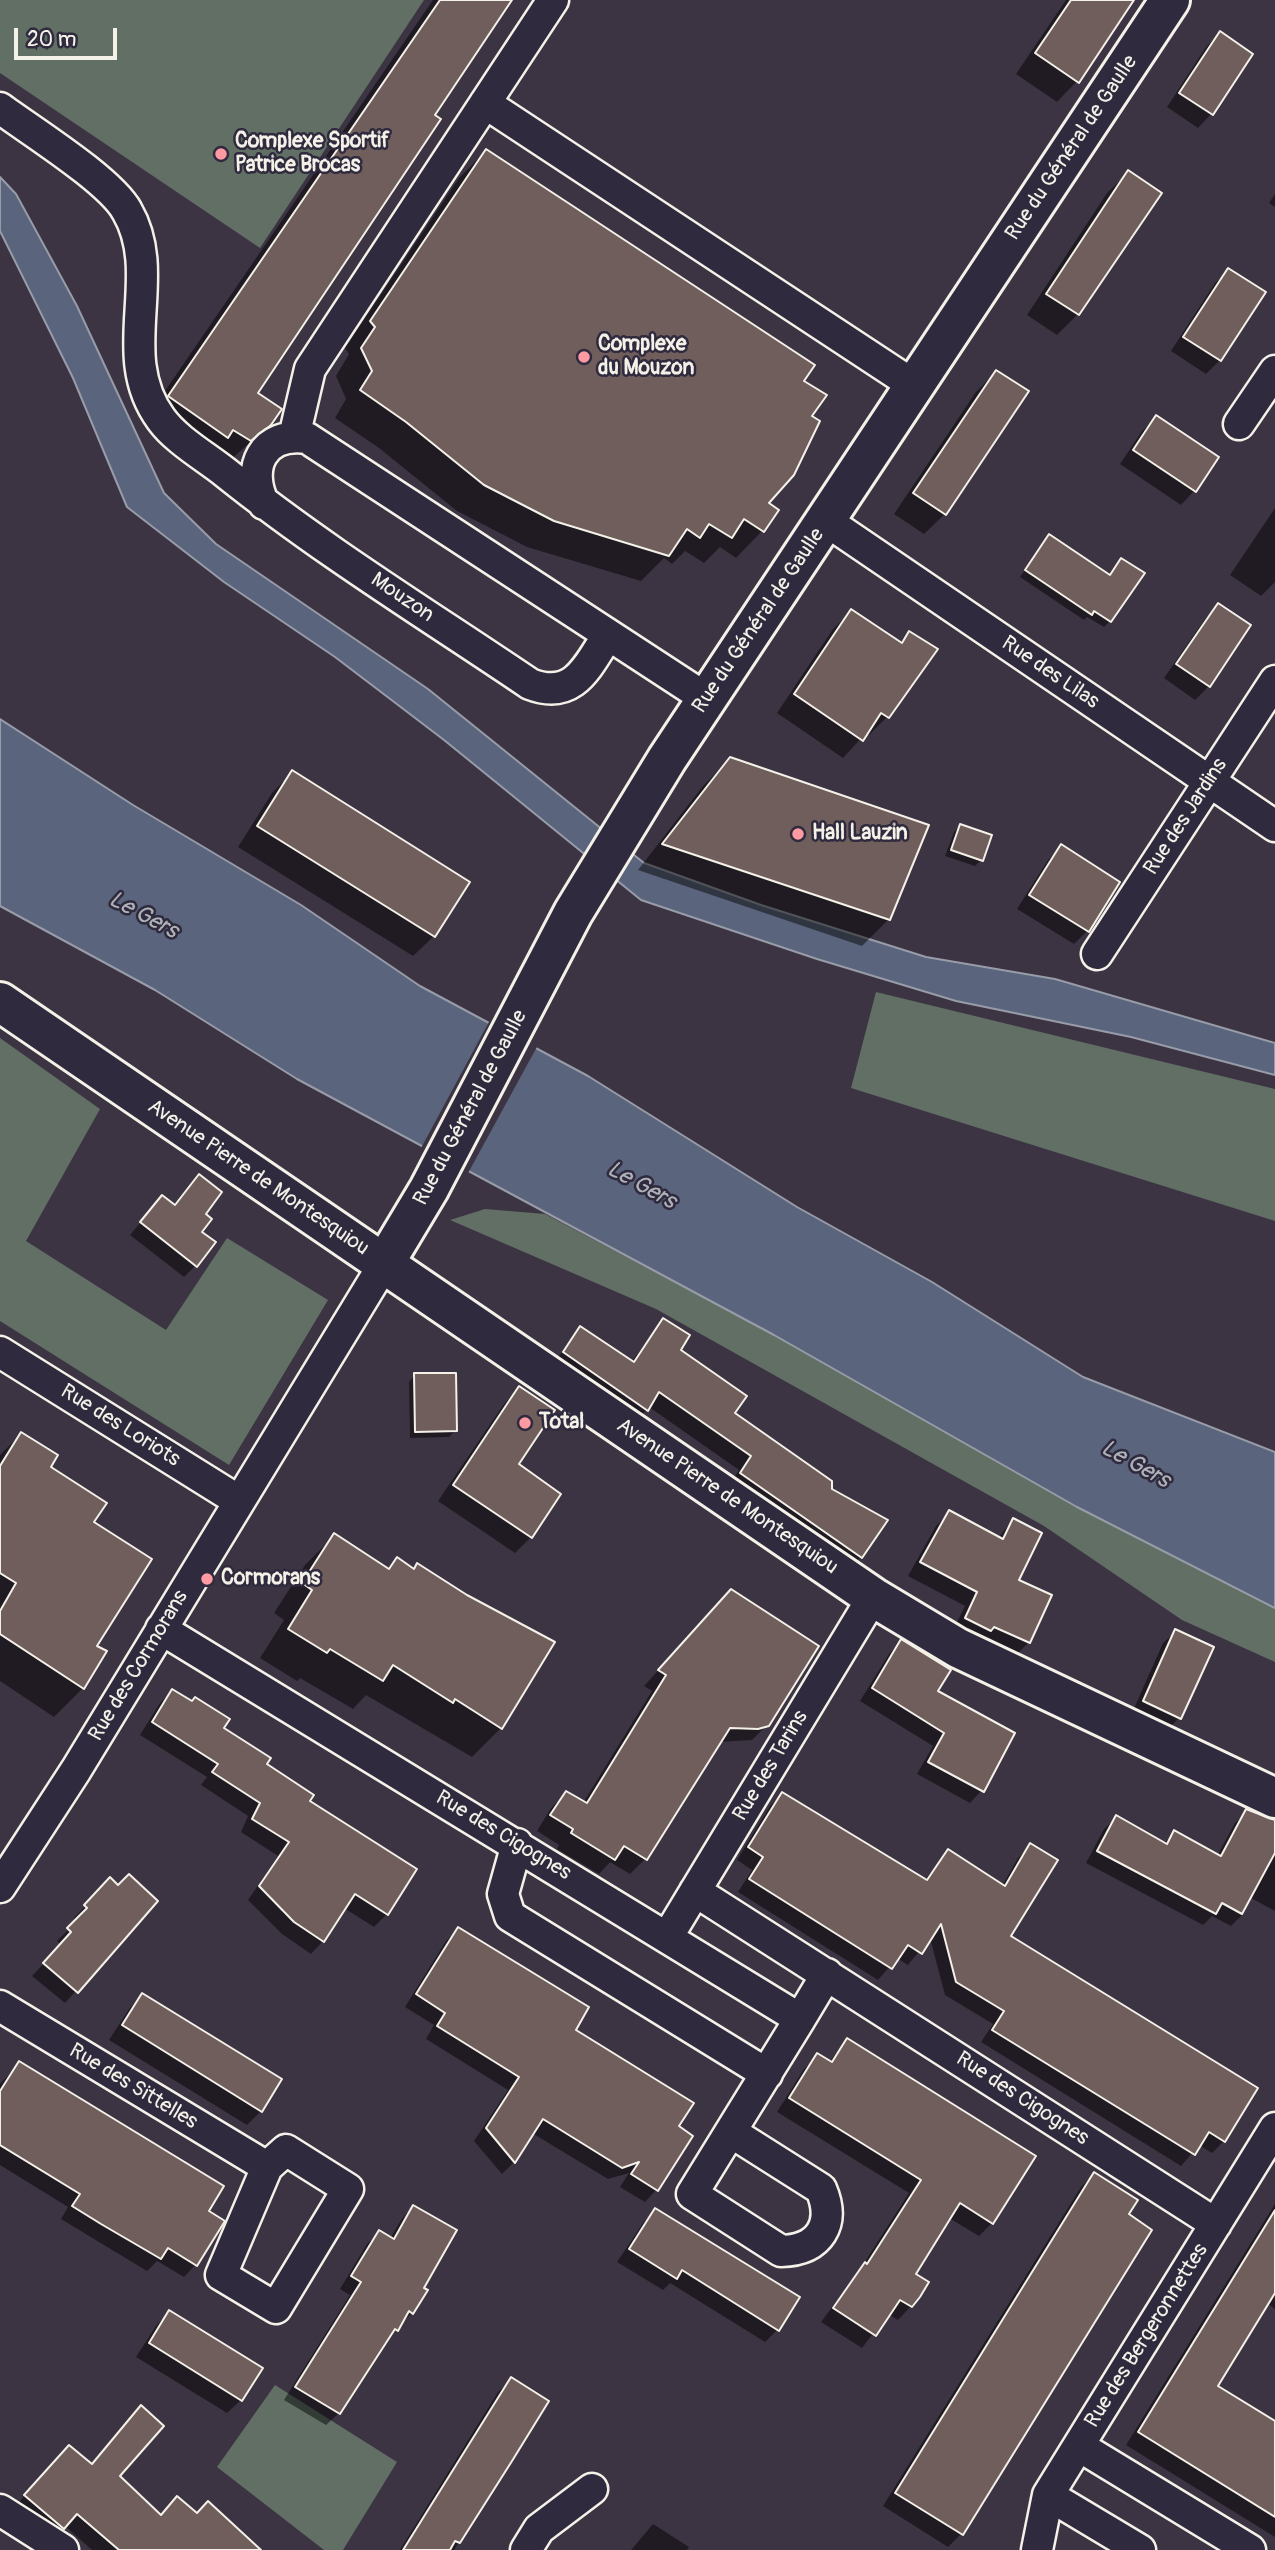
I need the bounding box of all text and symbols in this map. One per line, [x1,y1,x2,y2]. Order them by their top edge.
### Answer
scale bar [18,14,121,58]
text: 20 m [27,26,76,53]
street label: Rue du Général de Gaulle [1001,51,1143,245]
place label: Complexe Sportif Patrice Brocas [235,129,390,179]
marker: Complexe Sportif Patrice Brocas [213,146,229,162]
place label: Complexe du Mouzon [598,332,694,382]
marker: Complexe du Mouzon [576,349,592,365]
street label: Rue du Général de Gaulle [688,524,830,718]
street label: Mouzon [366,568,438,628]
street label: Rue des Lilas [996,631,1104,715]
street label: Rue des Jardins [1139,754,1233,880]
place label: Hall Lauzin [812,821,908,847]
marker: Hall Lauzin [790,826,806,842]
water label: Le Gers [104,886,182,946]
street label: Rue du Général de Gaulle [409,1006,533,1210]
street label: Avenue Pierre de Montesquiou [142,1094,374,1262]
water label: Le Gers [602,1156,680,1216]
street label: Rue des Loriots [56,1379,184,1473]
place label: Total [539,1410,584,1436]
street label: Avenue Pierre de Montesquiou [611,1413,843,1581]
marker: Total [517,1415,533,1431]
water label: Le Gers [1096,1435,1174,1495]
place label: Cormorans [221,1566,320,1592]
marker: Cormorans [199,1571,215,1587]
street label: Rue des Cormorans [84,1586,194,1746]
street label: Rue des Tarins [728,1706,814,1826]
street label: Rue des Cigognes [431,1786,575,1886]
street label: Rue des Sittelles [64,2039,202,2135]
street label: Rue des Cigognes [951,2047,1093,2151]
street label: Rue des Bergeronnettes [1080,2239,1214,2433]

